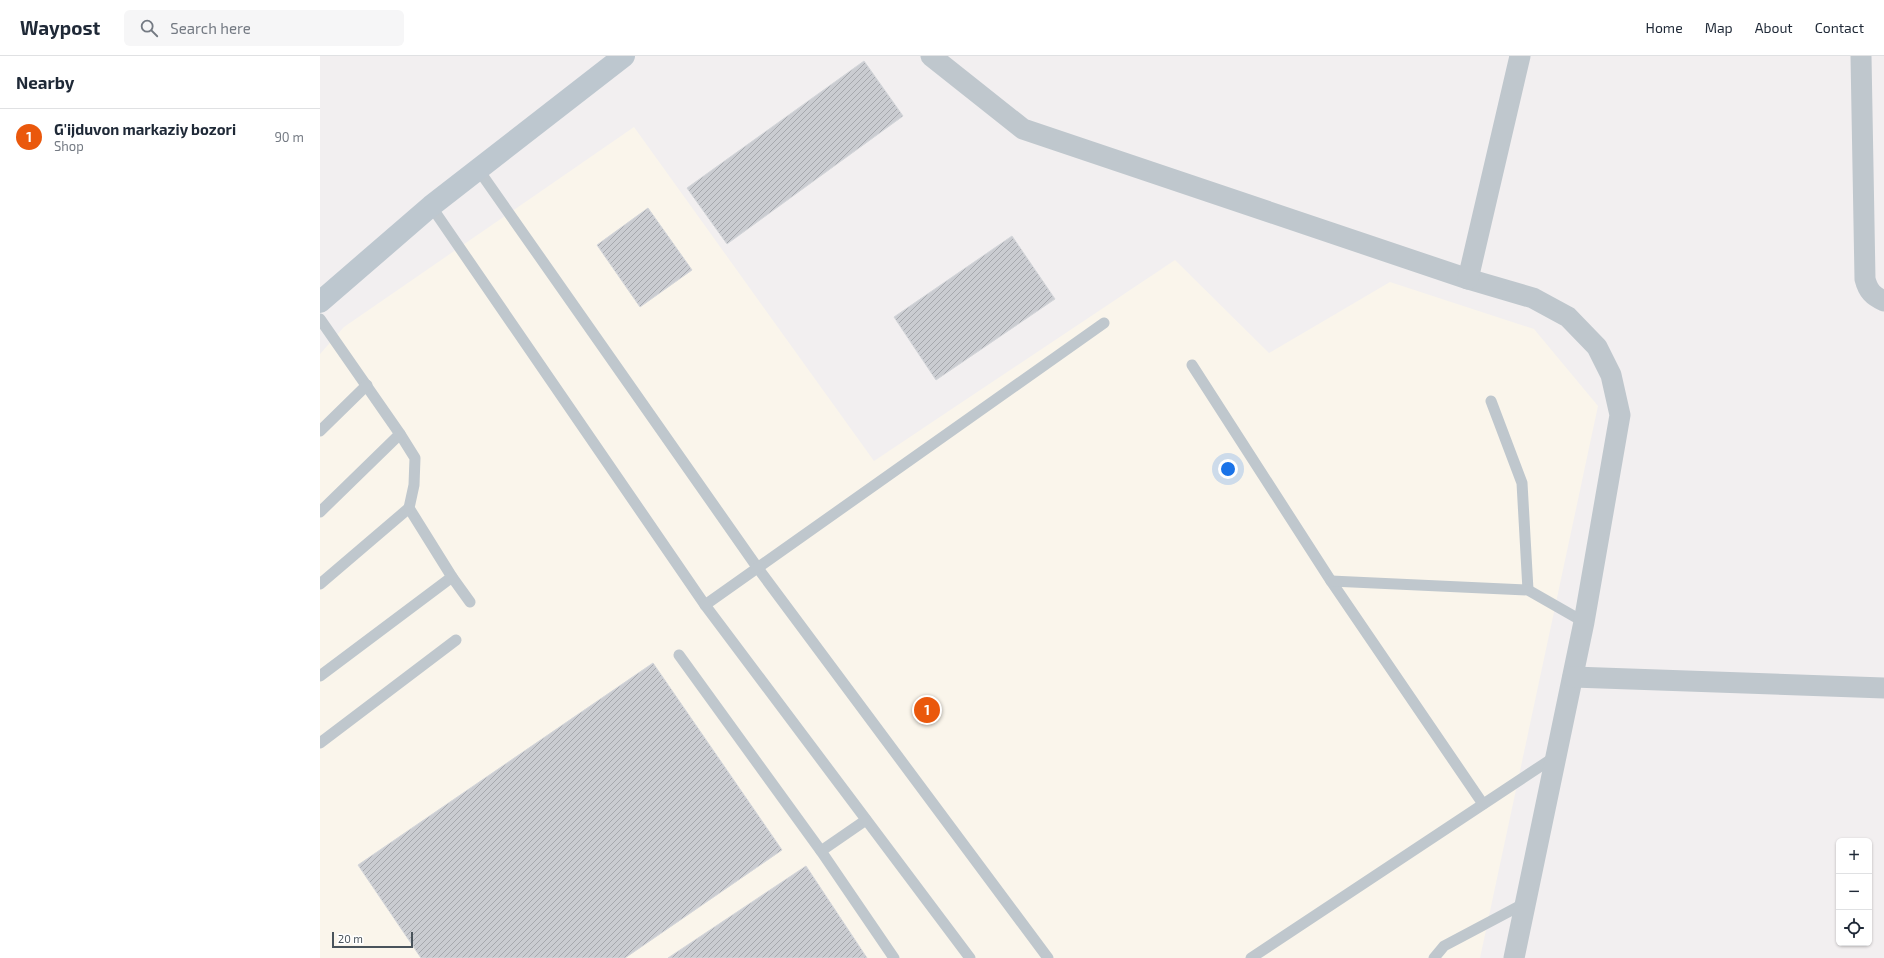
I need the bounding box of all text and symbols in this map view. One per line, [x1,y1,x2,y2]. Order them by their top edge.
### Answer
search box [124,10,404,46]
text: Waypost [20,16,100,39]
icon: search [138,17,160,39]
text: Search here [170,19,251,37]
text: Home [1646,19,1683,36]
text: Map [1705,19,1733,36]
text: About [1755,19,1793,36]
text: Contact [1815,19,1864,36]
text: Nearby [16,72,74,92]
text: G'ijduvon markaziy bozori [54,120,236,138]
text: 1 [26,129,32,145]
text: 90 m [274,129,304,145]
text: Shop [54,138,84,154]
your location [1218,459,1238,479]
pin: 1 [914,695,940,725]
map controls [1836,838,1872,946]
button: + [1836,838,1872,874]
button: − [1836,874,1872,910]
button: locate [1836,910,1872,946]
scale bar [332,930,413,949]
text: 20 m [338,932,363,945]

